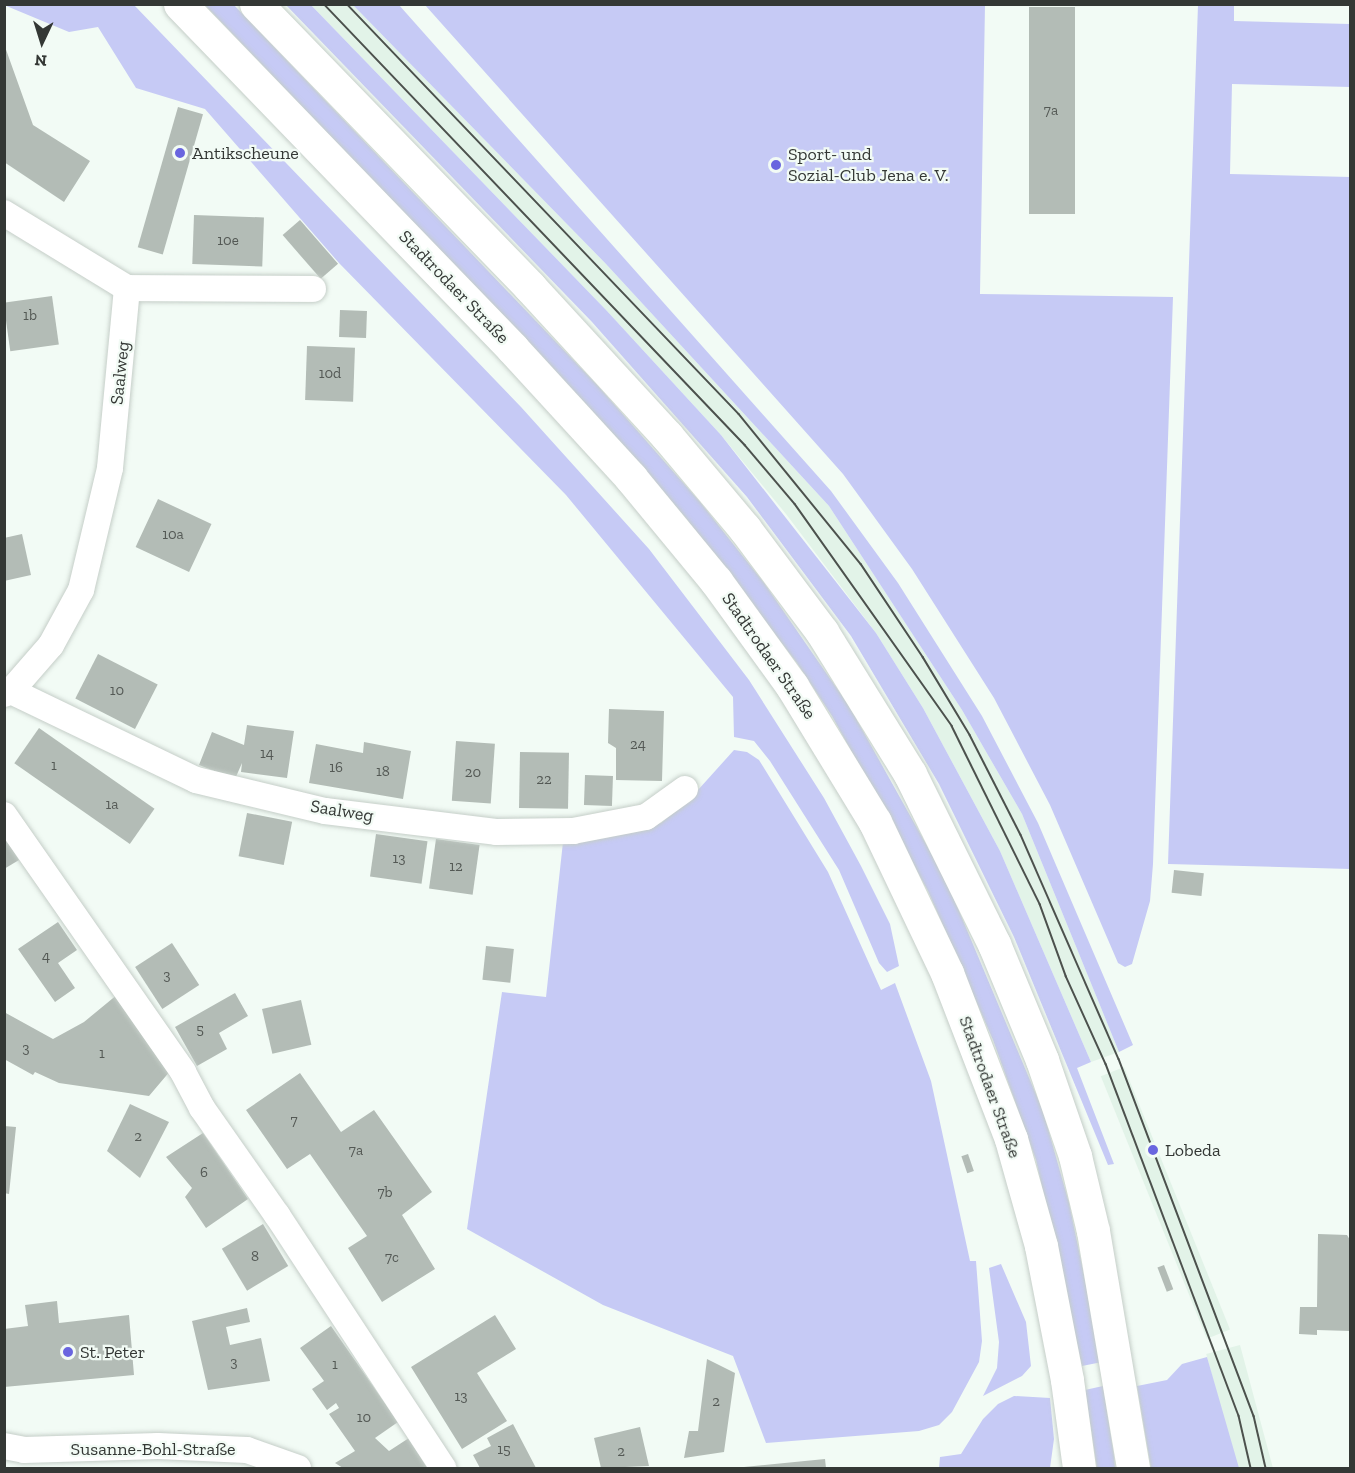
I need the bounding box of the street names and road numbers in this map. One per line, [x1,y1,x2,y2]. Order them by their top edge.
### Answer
street label: Stadtrodaer Straße [394,226,514,348]
street label: Saalweg [106,340,134,406]
street label: Stadtrodaer Straße [717,588,821,724]
street label: Saalweg [309,795,375,827]
street label: Stadtrodaer Straße [954,1013,1026,1161]
street label: Susanne-Bohl-Straße [71,1438,235,1460]

